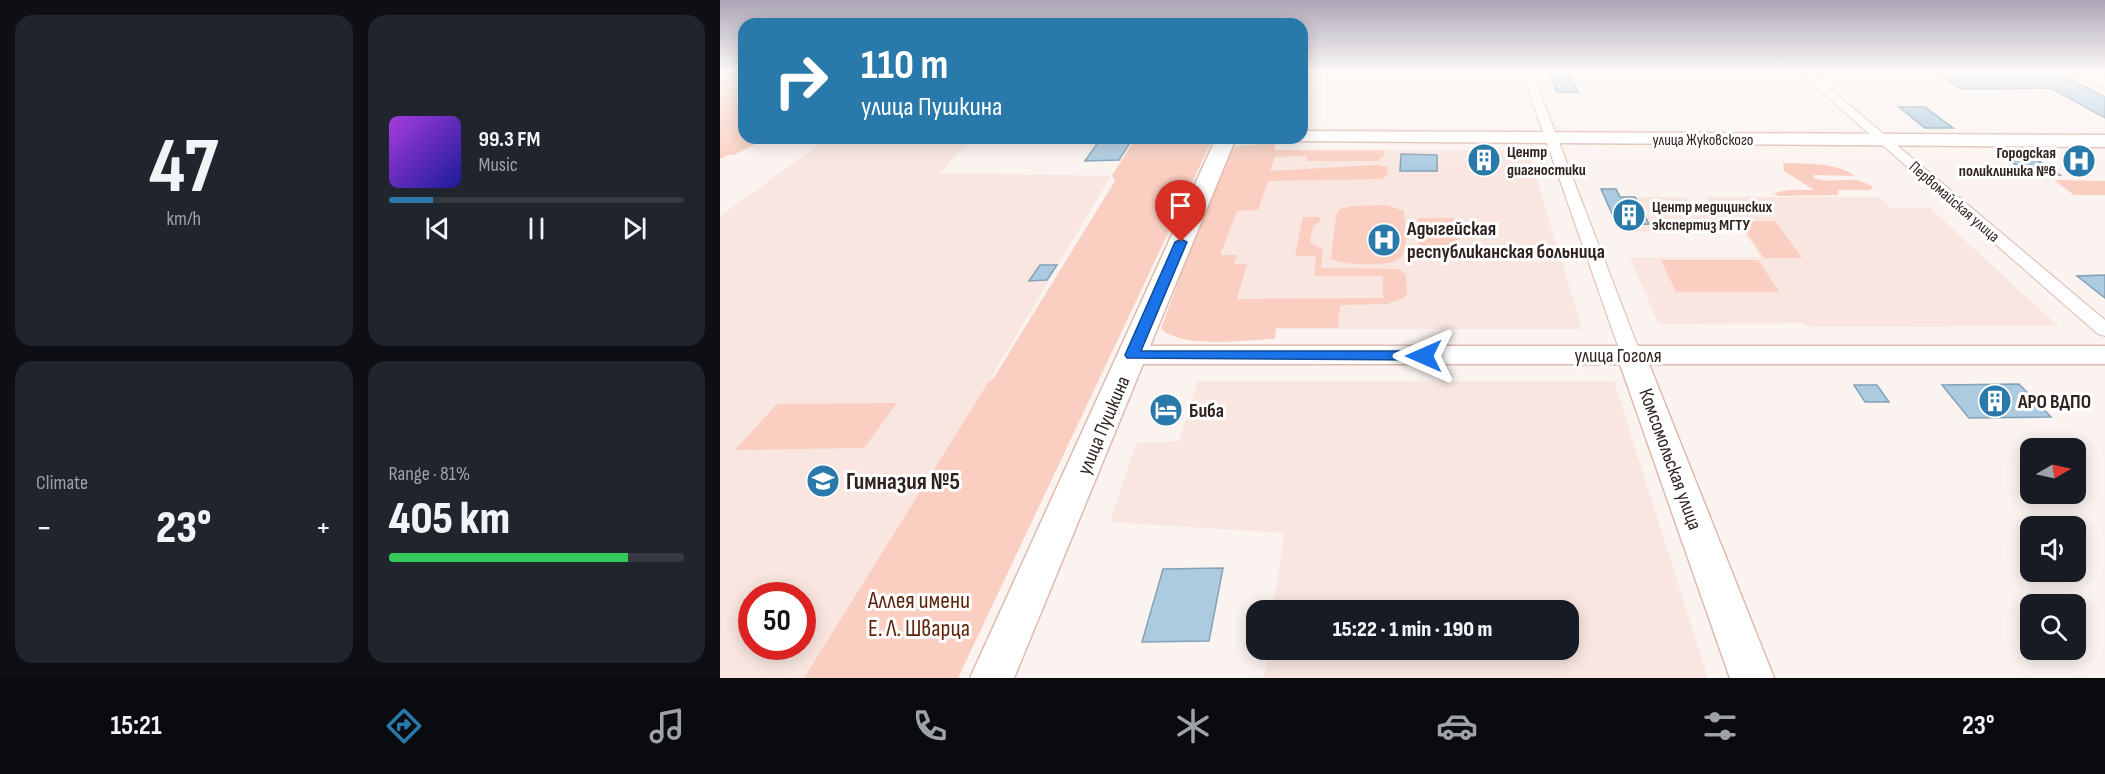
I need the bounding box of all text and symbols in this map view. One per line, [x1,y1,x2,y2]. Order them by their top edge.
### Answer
text: 110 m [861,40,948,91]
icon: right [762,42,840,120]
text: улица Пушкина [861,91,1002,123]
text: 47 [149,121,218,214]
text: 99.3 FM [479,126,540,153]
street label: улица Жуковского [1653,131,1753,150]
building icon: Центр диагностики [1466,142,1502,178]
place label: Центр диагностики [1507,143,1586,180]
hospital icon: Городская поликлиника №6 [2061,143,2097,179]
place label: Городская поликлиника №6 [1959,144,2056,181]
text: Music [479,153,518,177]
street label: Первомайская улица [1905,158,2003,247]
pin [1155,180,1206,242]
icon: arrive [1164,189,1197,222]
building icon: Центр медицинских экспертиз МГТУ [1611,197,1647,233]
place label: Центр медицинских экспертиз МГТУ [1652,198,1772,235]
text: km/h [166,207,201,231]
icon: previous [421,212,454,245]
icon: pause [520,212,553,245]
icon: next [618,212,651,245]
place label: Адыгейская республиканская больница [1406,217,1605,264]
hospital icon: Адыгейская республиканская больница [1366,222,1402,258]
position arrow [1392,324,1456,388]
street label: улица Гоголя [1574,344,1662,368]
street label: улица Пушкина [1072,373,1135,478]
building icon: АРО ВДПО [1977,383,2013,419]
street label: Комсомольская улица [1633,385,1707,533]
place label: АРО ВДПО [2017,390,2091,414]
hotel icon: Биба [1148,392,1184,428]
place label: Биба [1189,399,1224,423]
north arrow [2020,438,2086,504]
map controls [2020,438,2086,660]
text: Range · 81% [389,462,470,486]
school or university icon: Гимназия №5 [805,463,841,499]
place label: Гимназия №5 [846,467,960,496]
text: Climate [36,471,88,495]
text: 405 km [389,492,510,547]
text: 23° [156,501,211,556]
text: − [36,508,52,548]
text: + [315,508,331,548]
button: sound [2020,516,2086,582]
speed limit sign: 50 [738,582,816,660]
park label: Аллея имени Е. Л. Шварца [867,586,970,643]
button: search [2020,594,2086,660]
text: 15:22 · 1 min · 190 m [1333,616,1492,643]
icon: directions [383,705,425,747]
icon: music [646,705,688,747]
icon: phone [909,705,951,747]
icon: climate [1172,705,1214,747]
icon: car [1436,705,1478,747]
icon: filters [1699,705,1741,747]
text: 15:21 [111,710,162,742]
text: 23° [1962,710,1994,742]

